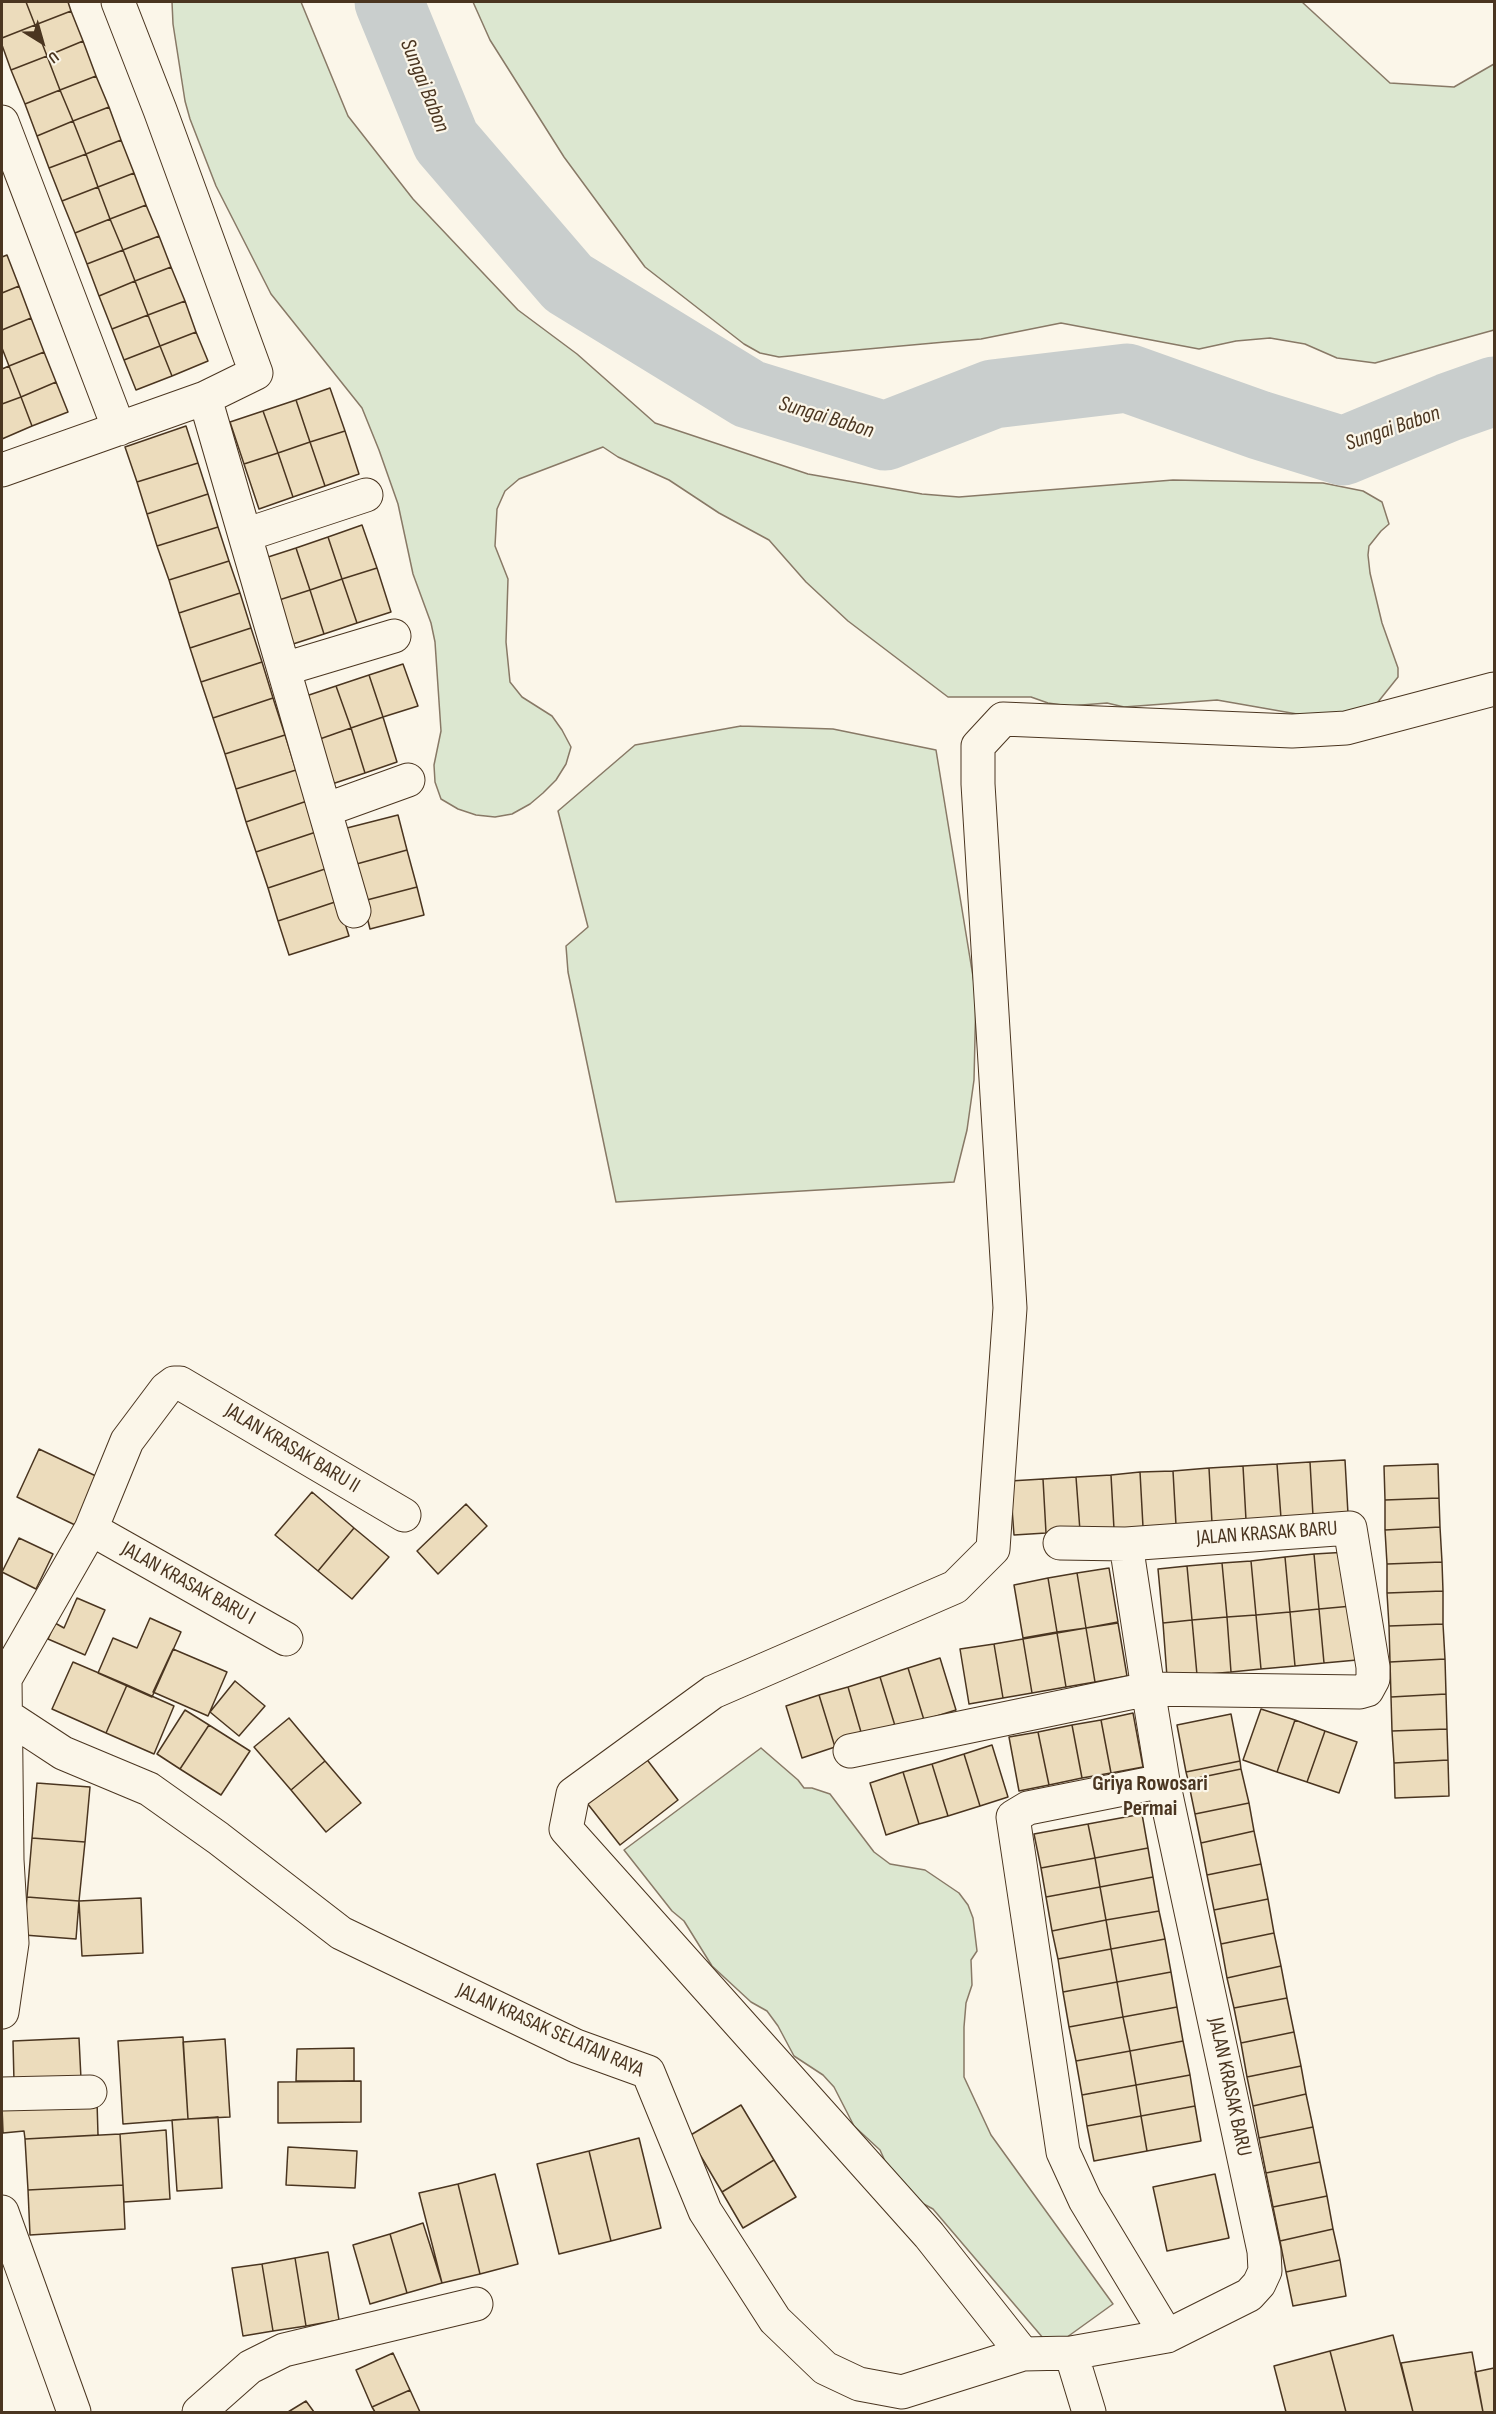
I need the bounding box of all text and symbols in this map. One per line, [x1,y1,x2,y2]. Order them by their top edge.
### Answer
north arrow [12,12,72,72]
water label: Sungai Babon [393,35,455,137]
text: U [44,47,62,67]
water label: Sungai Babon [775,391,877,445]
water label: Sungai Babon [1342,401,1444,457]
street label: JALAN KRASAK BARU II [220,1399,364,1499]
street label: JALAN KRASAK BARU [1196,1516,1338,1552]
street label: JALAN KRASAK BARU I [117,1537,259,1631]
district label: Griya Rowosari Permai [1092,1771,1208,1822]
street label: JALAN KRASAK SELATAN RAYA [453,1978,647,2084]
street label: JALAN KRASAK BARU [1202,2015,1256,2159]

